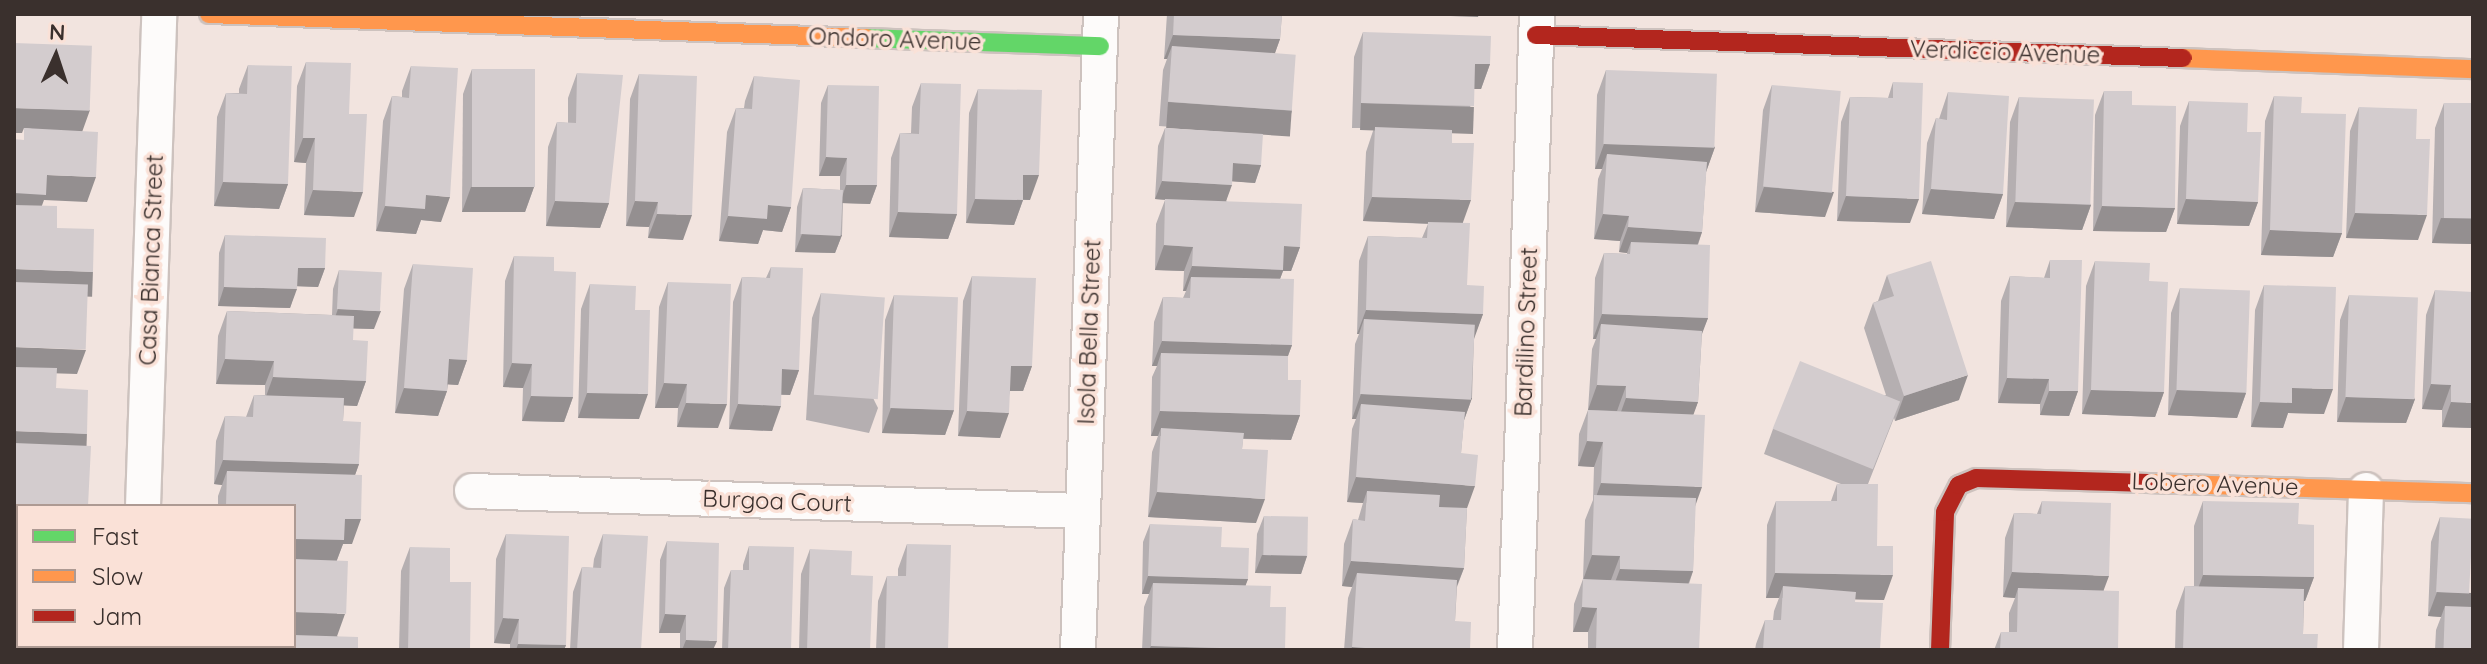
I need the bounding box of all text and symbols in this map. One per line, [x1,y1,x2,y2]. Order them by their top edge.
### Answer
north arrow [16,16,96,96]
text: N [48,18,66,46]
street label: Ondoro Avenue [808,22,982,56]
street label: Verdiccio Avenue [1909,34,2101,70]
street label: Casa Bianca Street [133,154,169,366]
street label: Isola Bella Street [1071,239,1107,425]
street label: Bardilino Street [1509,247,1543,417]
street label: Lobero Avenue [2131,467,2299,501]
street label: Burgoa Court [702,484,852,518]
legend [16,504,296,648]
text: Fast [92,521,139,551]
text: Slow [92,561,143,591]
text: Jam [92,601,142,631]

